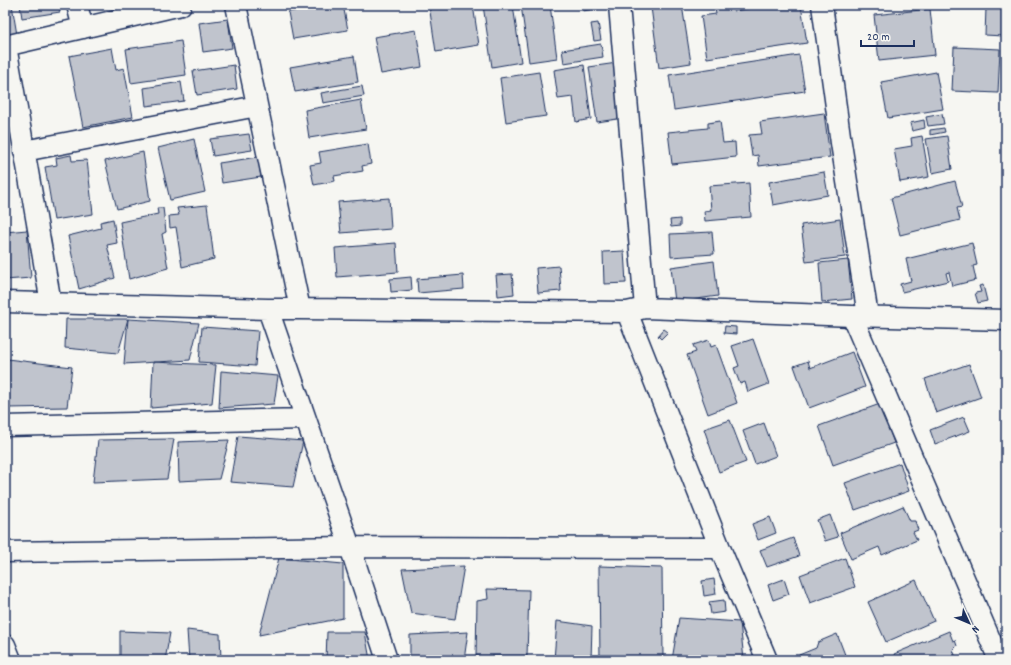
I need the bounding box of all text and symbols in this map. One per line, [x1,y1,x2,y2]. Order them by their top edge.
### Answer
scale bar [861,22,914,48]
text: 20 m [867,29,890,46]
north arrow [949,603,989,643]
text: N [967,621,982,636]

